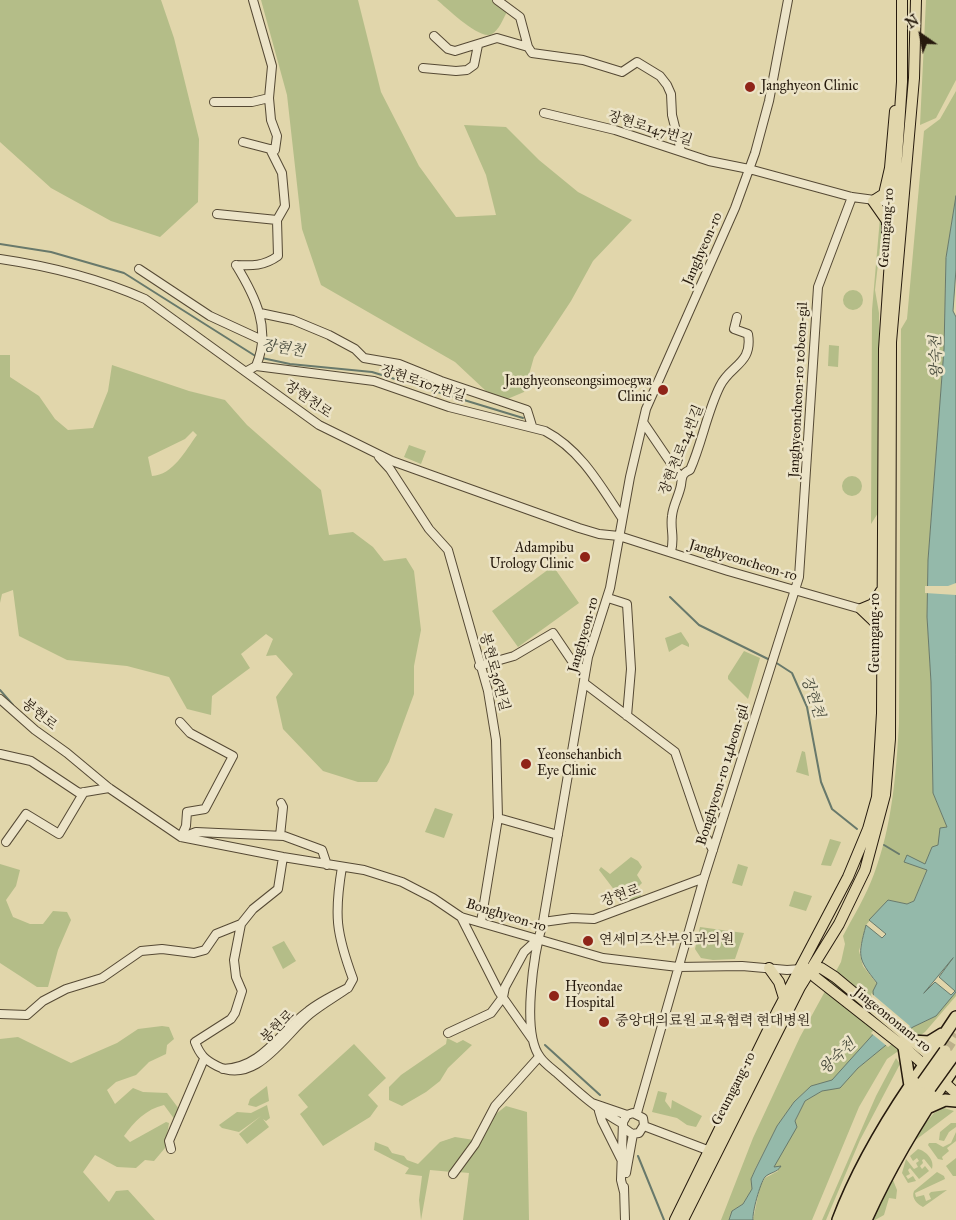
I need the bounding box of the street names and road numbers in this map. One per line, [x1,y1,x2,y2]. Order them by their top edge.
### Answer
street label: 장현로147번길 [606,108,694,150]
street label: Geumgang-ro [876,188,898,268]
street label: Janghyeon-ro [679,210,727,288]
street label: Janghyeoncheon-ro 10beon-gil [786,302,812,478]
street label: 장현로107번길 [378,362,468,406]
street label: 장현천로 [281,378,335,422]
street label: 장현천로24번길 [656,402,708,498]
street label: Janghyeoncheon-ro [687,537,799,585]
street label: Geumgang-ro [868,593,884,673]
street label: Janghyeon-ro [565,595,603,675]
street label: 봉현로36번길 [475,631,513,713]
street label: 봉현로 [18,696,60,734]
street label: Bonghyeon-ro 14beon-gil [694,702,752,848]
street label: 장현로 [599,881,643,911]
street label: Bonghyeon-ro [464,896,548,936]
street label: Jingeononam-ro [850,984,934,1056]
street label: 봉현로 [258,1007,298,1047]
street label: Geumgang-ro [708,1050,760,1128]

